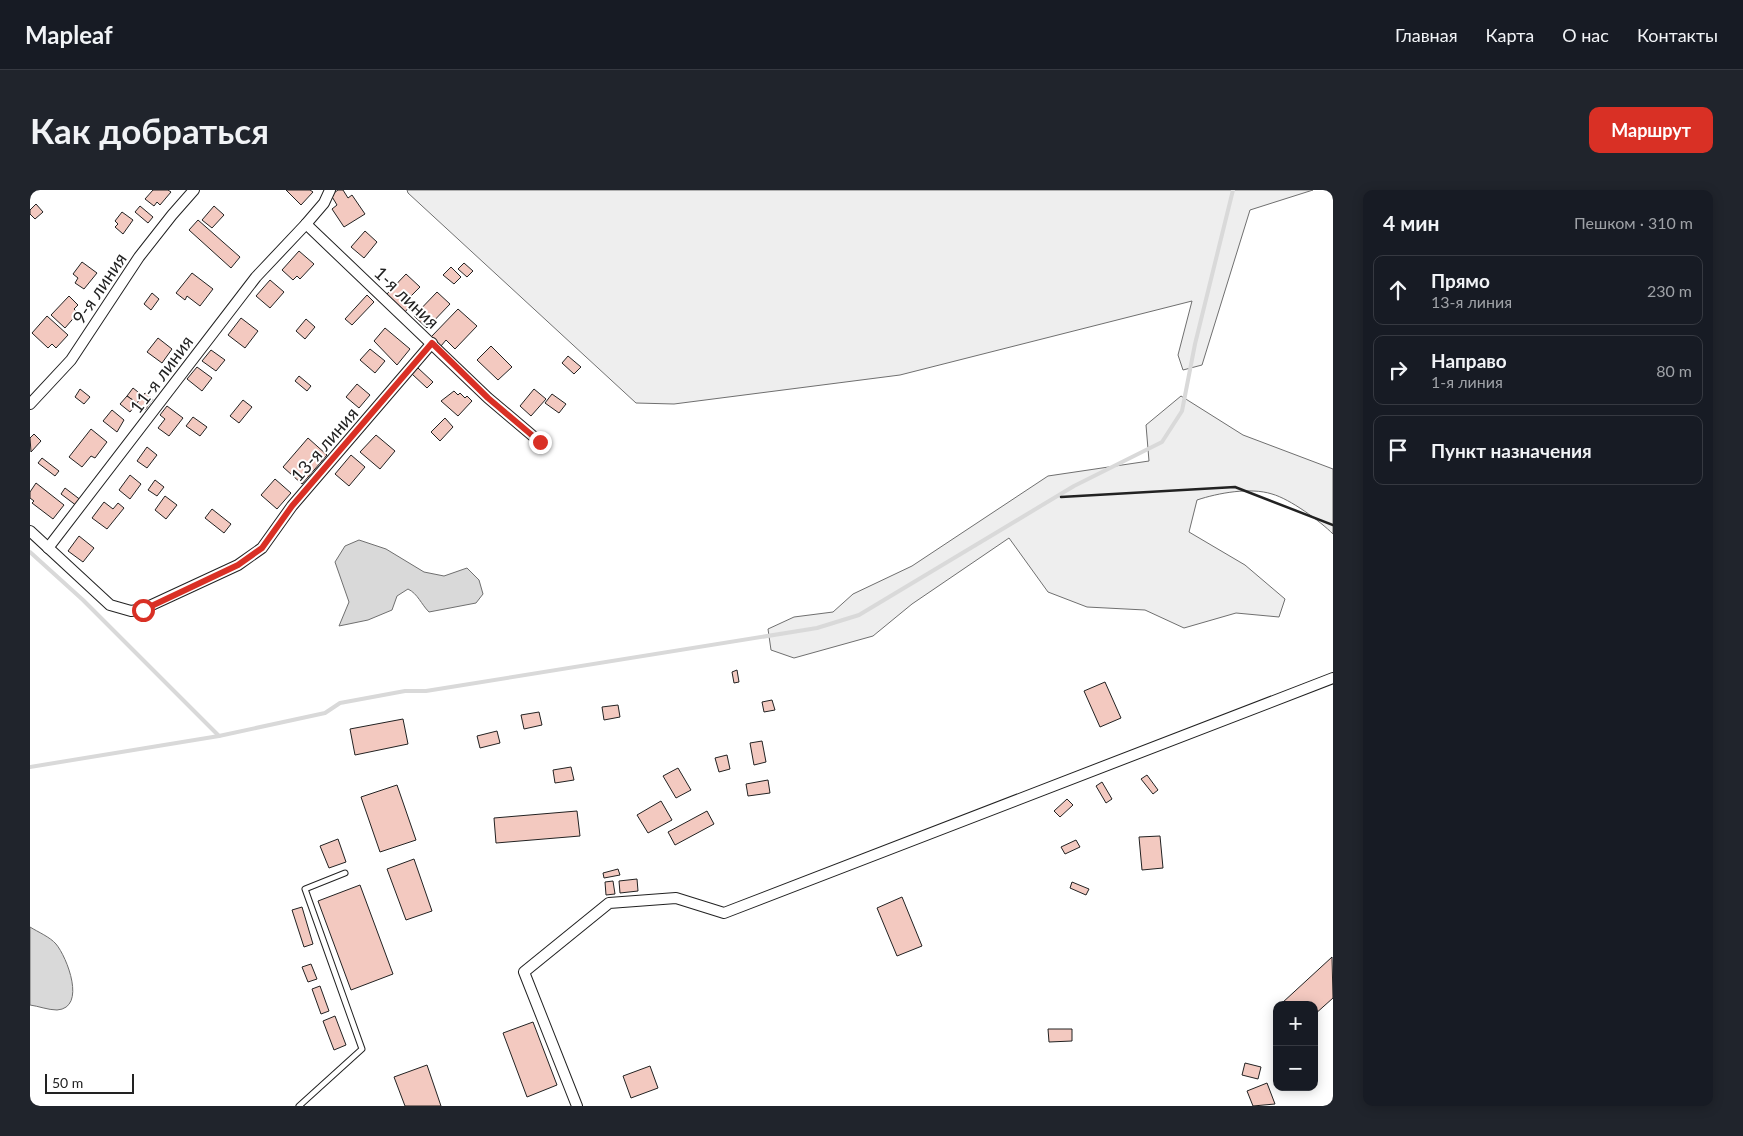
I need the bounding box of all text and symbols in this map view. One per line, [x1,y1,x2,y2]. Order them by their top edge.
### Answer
text: Mapleaf [25,20,113,49]
text: Главная [1395,24,1458,46]
text: Карта [1486,24,1534,46]
text: О нас [1562,24,1609,46]
text: Контакты [1637,24,1718,46]
button: Маршрут [1589,107,1713,153]
text: Как добраться [30,109,269,151]
text: 4 мин [1383,210,1440,235]
text: Пешком · 310 m [1574,213,1693,232]
street label: 9-я линия [67,248,131,328]
street label: 1-я линия [370,261,444,333]
text: Прямо [1431,269,1490,292]
icon: ahead [1384,276,1412,304]
text: 230 m [1647,281,1692,300]
text: 13-я линия [1431,292,1512,311]
street label: 11-я линия [125,331,197,417]
text: Направо [1431,349,1507,372]
icon: right [1384,356,1412,384]
text: 80 m [1656,361,1692,380]
text: 1-я линия [1431,372,1503,391]
street label: 13-я линия [286,402,362,486]
route end [529,431,552,454]
icon: arrive [1384,436,1412,464]
text: Пункт назначения [1431,439,1592,462]
route start [132,599,155,622]
map controls [1273,1001,1318,1091]
button: + [1273,1001,1318,1046]
button: − [1273,1046,1318,1091]
scale bar [45,1071,134,1094]
text: 50 m [52,1074,83,1091]

